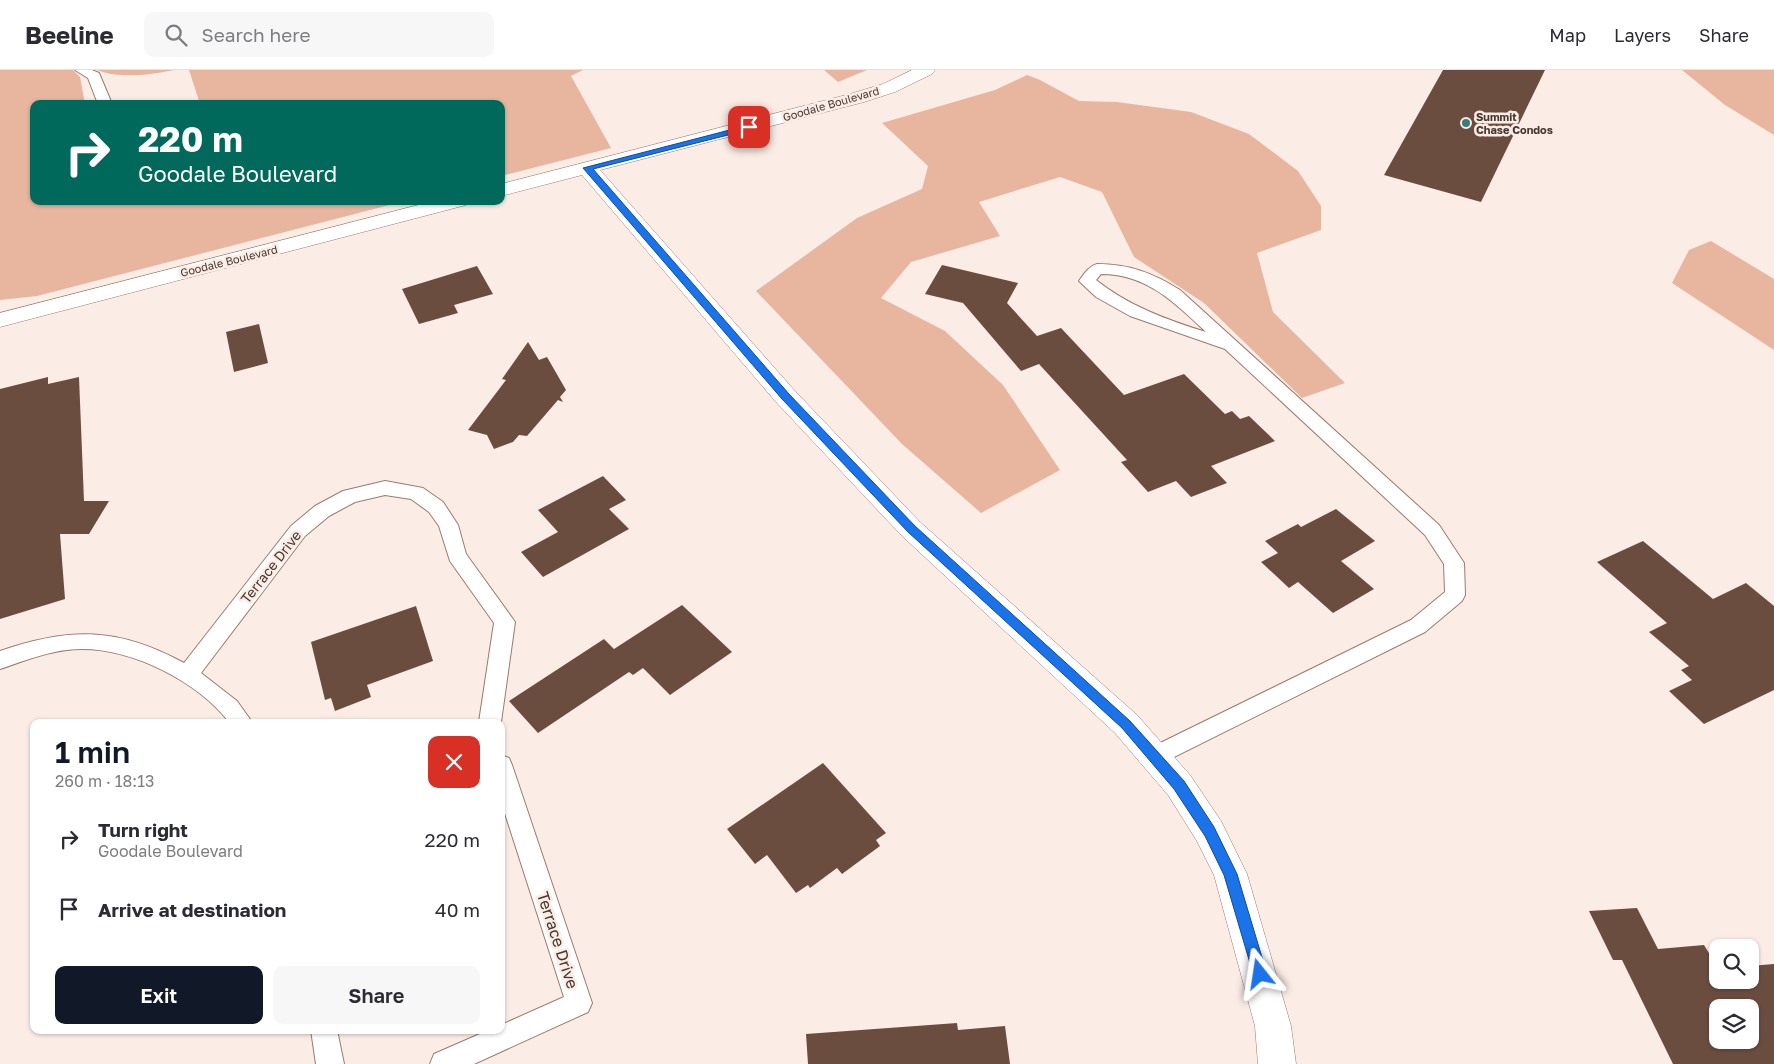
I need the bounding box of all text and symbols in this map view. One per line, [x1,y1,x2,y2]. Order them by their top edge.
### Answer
search box [144,12,494,57]
text: Beeline [25,20,114,49]
icon: search [162,21,190,49]
text: Search here [202,23,310,46]
text: Map [1549,24,1586,46]
text: Layers [1614,24,1671,46]
text: Share [1699,24,1749,46]
street label: Goodale Boulevard [781,84,881,124]
pin [728,106,770,148]
place label: Summit Chase Condos [1476,110,1553,136]
icon: arrive [735,113,763,141]
marker: Summit Chase Condos [1460,117,1472,129]
text: 220 m [138,118,243,160]
icon: right [55,120,120,185]
text: Goodale Boulevard [138,160,337,187]
street label: Goodale Boulevard [179,242,279,279]
street label: Terrace Drive [237,527,304,607]
text: 1 min [55,734,130,770]
button: close [428,736,480,788]
text: 260 m · 18:13 [55,771,154,791]
text: Turn right [98,818,188,841]
icon: right [55,825,83,853]
text: 220 m [425,828,480,851]
text: Goodale Boulevard [98,841,243,861]
street label: Terrace Drive [533,889,583,991]
icon: arrive [55,895,83,923]
text: Arrive at destination [98,898,286,921]
text: 40 m [435,898,480,921]
map controls [1709,939,1759,1049]
button: search [1709,939,1759,989]
position arrow [1233,947,1285,999]
button: Exit [55,966,263,1024]
button: Share [273,966,480,1024]
button: layers [1709,999,1759,1049]

